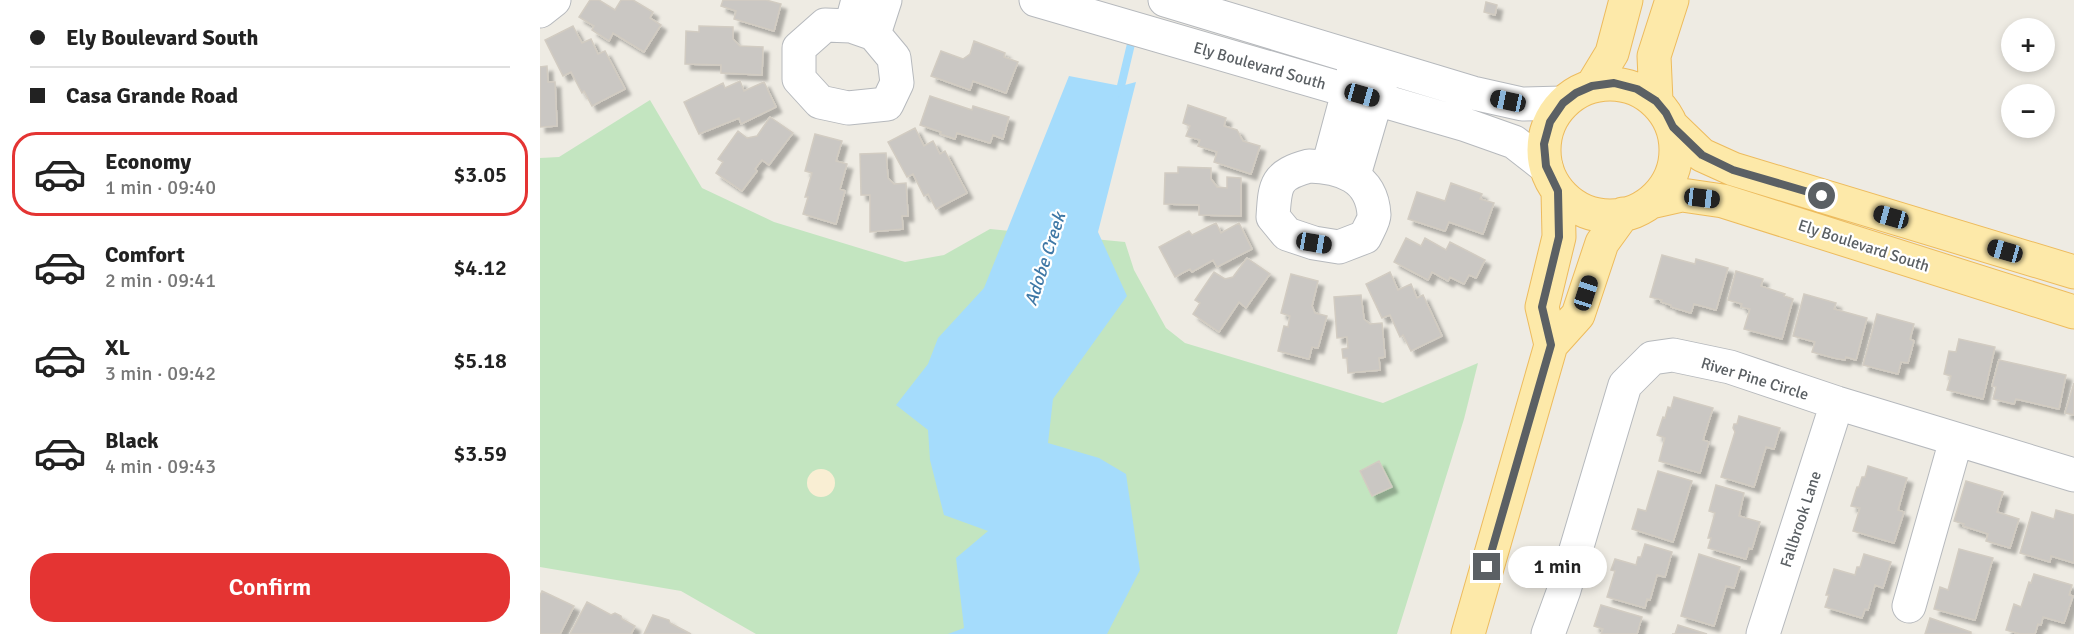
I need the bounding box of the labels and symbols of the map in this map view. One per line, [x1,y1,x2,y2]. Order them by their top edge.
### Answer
street label: Ely Boulevard South [1191,37,1328,94]
car [1342,81,1382,109]
car [1489,88,1527,114]
route start [1808,182,1835,209]
car [1683,187,1721,209]
car [1871,203,1911,231]
water label: Adobe Creek [1020,208,1071,308]
street label: Ely Boulevard South [1795,215,1932,277]
car [1295,231,1333,255]
car [1985,237,2025,265]
car [1572,273,1600,313]
street label: River Pine Circle [1698,353,1811,405]
street label: Fallbrook Lane [1776,468,1826,570]
callout: 1 min [1508,546,1607,588]
route end [1473,553,1500,580]

